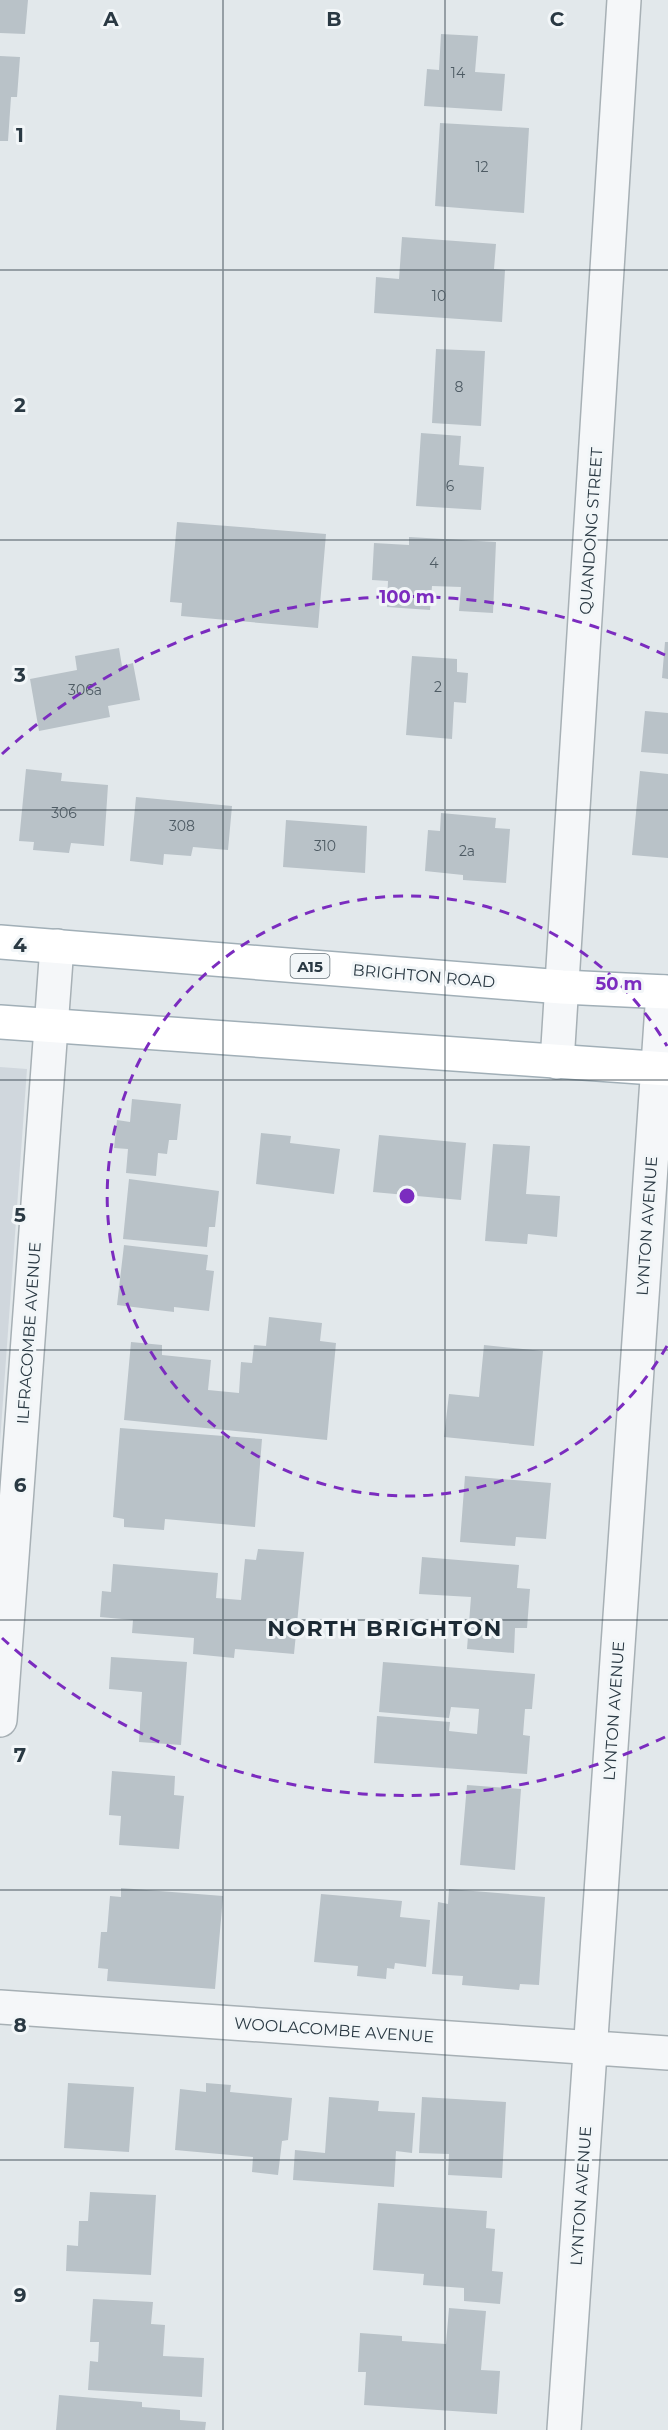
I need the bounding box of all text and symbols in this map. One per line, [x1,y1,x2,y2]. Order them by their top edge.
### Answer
text: A [102,7,119,31]
text: B [326,7,342,31]
text: C [550,7,565,31]
house number: 14 [451,64,466,82]
text: 1 [16,123,24,147]
house number: 12 [475,158,489,176]
house number: 10 [432,287,446,305]
house number: 8 [455,378,464,396]
text: 2 [14,393,26,417]
street label: QUANDONG STREET [576,446,606,615]
house number: 6 [446,477,455,495]
house number: 4 [429,554,439,572]
text: 100 m [379,586,435,608]
text: 3 [13,663,26,687]
house number: 2 [434,678,442,696]
house number: 306a [68,681,102,699]
house number: 306 [51,804,77,822]
house number: 308 [169,817,195,835]
house number: 310 [314,837,336,855]
house number: 2a [459,842,475,860]
text: 4 [13,933,27,957]
road number: A15 [290,954,330,978]
street label: BRIGHTON ROAD [352,960,496,992]
text: 50 m [596,973,642,995]
street label: LYNTON AVENUE [633,1156,661,1296]
centre of rings [397,1186,417,1206]
text: 5 [14,1203,26,1227]
street label: ILFRACOMBE AVENUE [13,1241,45,1425]
text: 6 [14,1473,27,1497]
district label: NORTH BRIGHTON [267,1615,503,1642]
street label: LYNTON AVENUE [600,1641,628,1781]
text: 7 [14,1743,26,1767]
text: 8 [13,2013,27,2037]
street label: WOOLACOMBE AVENUE [233,2014,435,2046]
street label: LYNTON AVENUE [567,2126,595,2266]
text: 9 [14,2283,26,2307]

